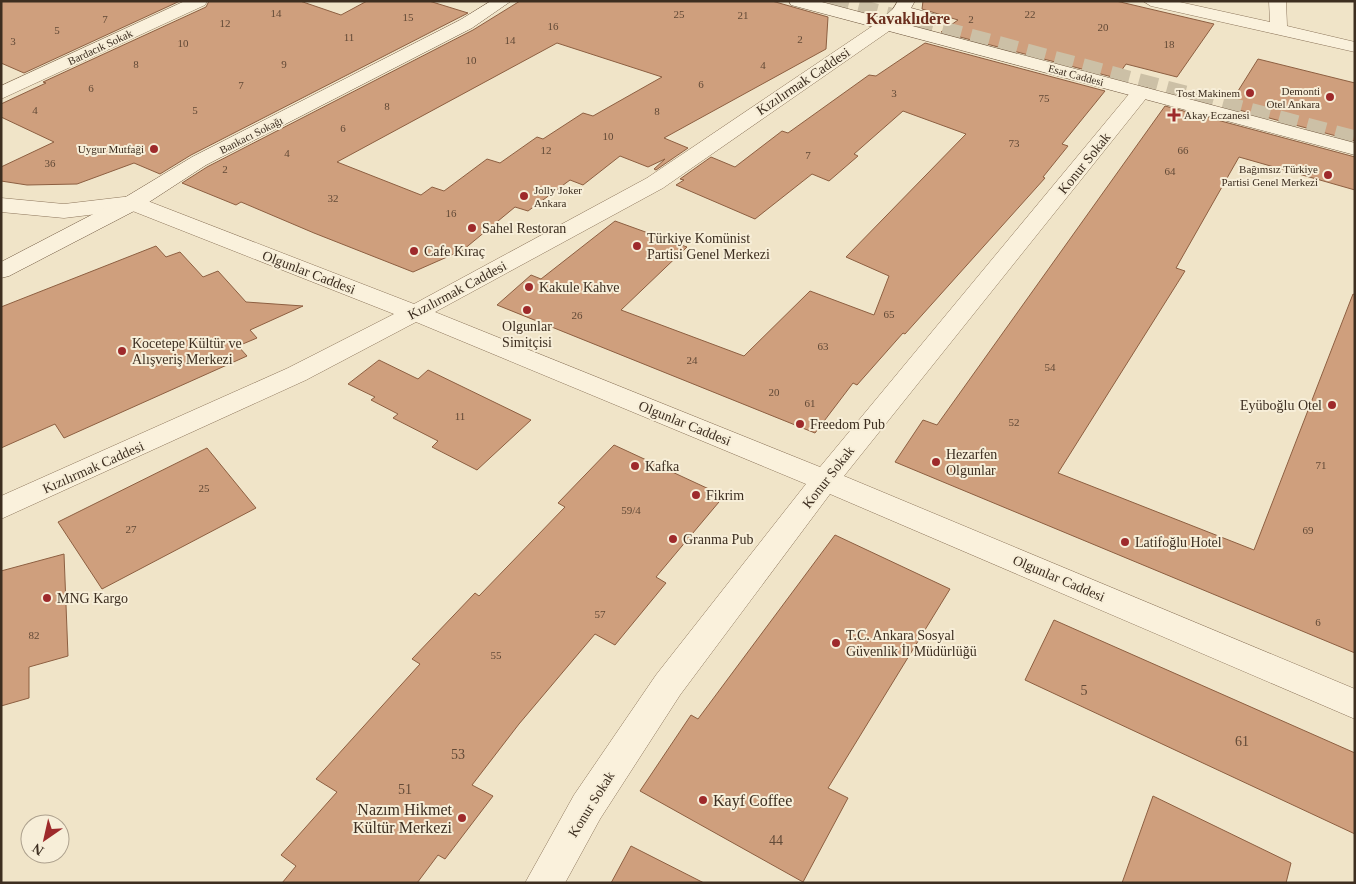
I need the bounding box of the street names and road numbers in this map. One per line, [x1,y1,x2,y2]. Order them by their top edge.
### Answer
street label: Bardacık Sokak [66,27,135,67]
street label: Kızılırmak Caddesi [754,45,853,118]
street label: Esat Caddesi [1047,62,1105,88]
street label: Bankacı Sokağı [217,114,285,156]
street label: Konur Sokak [1055,130,1114,197]
street label: Olgunlar Caddesi [260,248,358,297]
street label: Kızılırmak Caddesi [405,258,509,323]
street label: Olgunlar Caddesi [636,398,733,449]
street label: Kızılırmak Caddesi [40,438,146,497]
street label: Konur Sokak [800,443,857,511]
street label: Olgunlar Caddesi [1011,552,1107,605]
street label: Konur Sokak [565,769,617,840]

